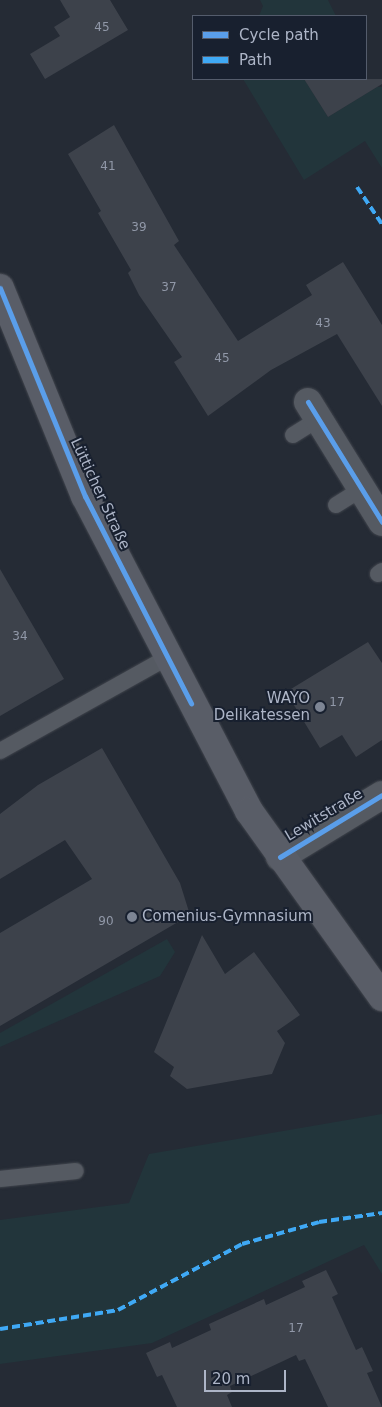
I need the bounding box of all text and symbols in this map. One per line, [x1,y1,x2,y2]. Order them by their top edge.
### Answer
legend [192,15,367,80]
house number: 45 [94,21,110,35]
text: Cycle path [239,26,319,44]
text: Path [239,51,272,69]
house number: 41 [100,160,116,174]
house number: 39 [131,221,147,235]
house number: 37 [161,281,177,295]
house number: 43 [315,317,331,331]
house number: 45 [214,352,230,366]
street label: Lütticher Straße [66,435,134,553]
house number: 34 [12,630,28,644]
place label: WAYO Delikatessen [214,689,310,724]
house number: 17 [329,696,345,710]
marker: WAYO Delikatessen [314,701,326,713]
street label: Lewitstraße [282,785,366,845]
place label: Comenius-Gymnasium [142,908,312,926]
marker: Comenius-Gymnasium [126,911,138,923]
house number: 90 [98,915,114,929]
house number: 17 [288,1322,304,1336]
scale bar [207,1360,290,1392]
text: 20 m [212,1370,250,1388]

